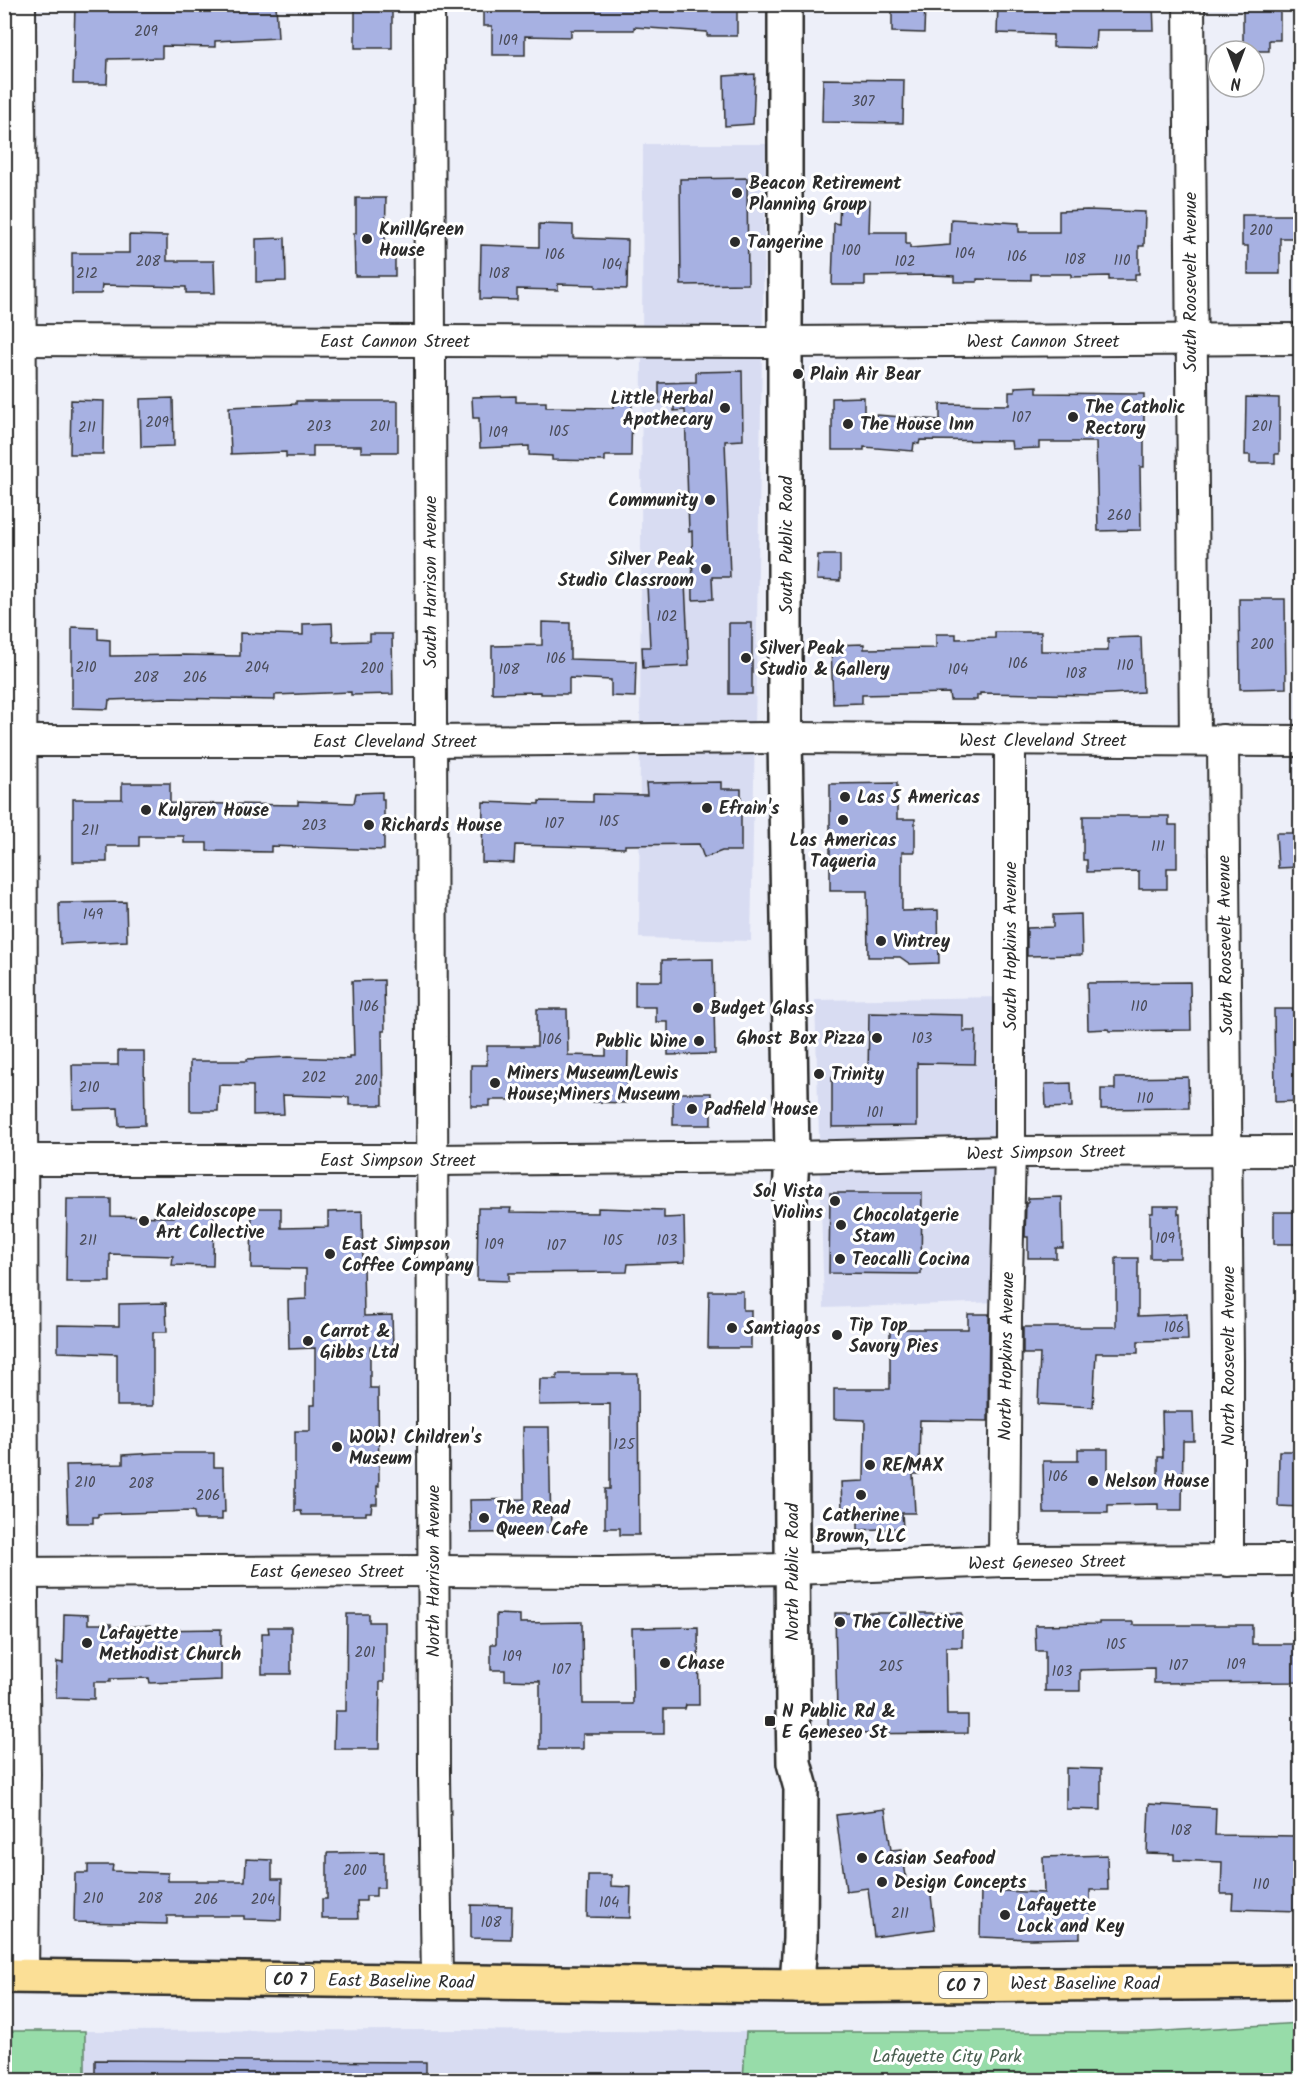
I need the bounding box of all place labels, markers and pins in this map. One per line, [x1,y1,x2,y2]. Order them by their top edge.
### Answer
place label: Beacon Retirement Planning Group [749,170,902,220]
marker: Beacon Retirement Planning Group [730,186,744,200]
place label: Knill/Green House [379,216,464,266]
place label: Tangerine [747,229,824,258]
marker: Knill/Green House [360,232,374,246]
marker: Tangerine [728,235,742,249]
place label: Plain Air Bear [810,361,922,390]
marker: Plain Air Bear [791,367,805,381]
place label: Little Herbal Apothecary [611,385,714,435]
place label: The Catholic Rectory [1085,394,1186,444]
marker: Little Herbal Apothecary [718,401,732,415]
marker: The Catholic Rectory [1066,410,1080,424]
place label: The House Inn [860,411,974,440]
marker: The House Inn [841,417,855,431]
place label: Community [608,487,699,516]
marker: Community [703,493,717,507]
place label: Silver Peak Studio Classroom [558,546,695,596]
marker: Silver Peak Studio Classroom [699,562,713,576]
place label: Silver Peak Studio & Gallery [758,635,890,685]
marker: Silver Peak Studio & Gallery [739,651,753,665]
place label: Las 5 Americas [857,784,980,813]
marker: Las 5 Americas [838,790,852,804]
place label: Efrain's [719,795,780,824]
place label: Kulgren House [158,797,269,826]
marker: Efrain's [700,801,714,815]
marker: Kulgren House [139,803,153,817]
place label: Richards House [381,812,502,841]
marker: Las Americas Taqueria [836,813,850,827]
marker: Richards House [362,818,376,832]
place label: Las Americas Taqueria [790,827,897,877]
place label: Vintrey [893,928,951,957]
marker: Vintrey [874,934,888,948]
place label: Budget Glass [710,995,814,1024]
marker: Budget Glass [691,1001,705,1015]
place label: Ghost Box Pizza [737,1025,865,1054]
place label: Public Wine [595,1028,687,1057]
marker: Ghost Box Pizza [870,1031,884,1045]
marker: Public Wine [692,1034,706,1048]
place label: Miners Museum/Lewis House;Miners Museum [507,1060,681,1110]
place label: Trinity [831,1061,885,1090]
marker: Trinity [812,1067,826,1081]
marker: Miners Museum/Lewis House;Miners Museum [488,1076,502,1090]
place label: Padfield House [704,1096,818,1125]
marker: Padfield House [685,1102,699,1116]
place label: Sol Vista Violins [753,1178,824,1228]
marker: Sol Vista Violins [828,1194,842,1208]
place label: Kaleidoscope Art Collective [156,1198,265,1248]
place label: Chocolatgerie Stam [853,1202,959,1252]
marker: Kaleidoscope Art Collective [137,1214,151,1228]
marker: Chocolatgerie Stam [834,1218,848,1232]
place label: East Simpson Coffee Company [342,1231,474,1281]
place label: Teocalli Cocina [852,1246,970,1275]
marker: East Simpson Coffee Company [323,1247,337,1261]
marker: Teocalli Cocina [833,1252,847,1266]
place label: Tip Top Savory Pies [849,1312,939,1362]
place label: Santiagos [744,1315,821,1344]
place label: Carrot & Gibbs Ltd [320,1318,399,1368]
marker: Santiagos [725,1321,739,1335]
marker: Tip Top Savory Pies [830,1328,844,1342]
marker: Carrot & Gibbs Ltd [301,1334,315,1348]
place label: WOW! Children's Museum [349,1424,483,1474]
marker: WOW! Children's Museum [330,1440,344,1454]
place label: RE/MAX [882,1452,945,1481]
marker: RE/MAX [863,1458,877,1472]
place label: Nelson House [1105,1468,1210,1497]
marker: Nelson House [1086,1474,1100,1488]
marker: Catherine Brown, LLC [854,1488,868,1502]
place label: The Read Queen Cafe [496,1495,588,1545]
place label: Catherine Brown, LLC [815,1502,907,1552]
marker: The Read Queen Cafe [477,1511,491,1525]
place label: The Collective [852,1609,964,1638]
marker: The Collective [833,1615,847,1629]
place label: Lafayette Methodist Church [99,1620,241,1670]
marker: Lafayette Methodist Church [80,1636,94,1650]
place label: Chase [677,1650,725,1679]
marker: Chase [658,1656,672,1670]
place label: N Public Rd & E Geneseo St [782,1698,896,1748]
marker: N Public Rd & E Geneseo St [763,1714,777,1728]
place label: Casian Seafood [874,1845,996,1874]
marker: Casian Seafood [855,1851,869,1865]
place label: Design Concepts [894,1869,1027,1898]
marker: Design Concepts [875,1875,889,1889]
place label: Lafayette Lock and Key [1017,1892,1125,1942]
marker: Lafayette Lock and Key [998,1908,1012,1922]

